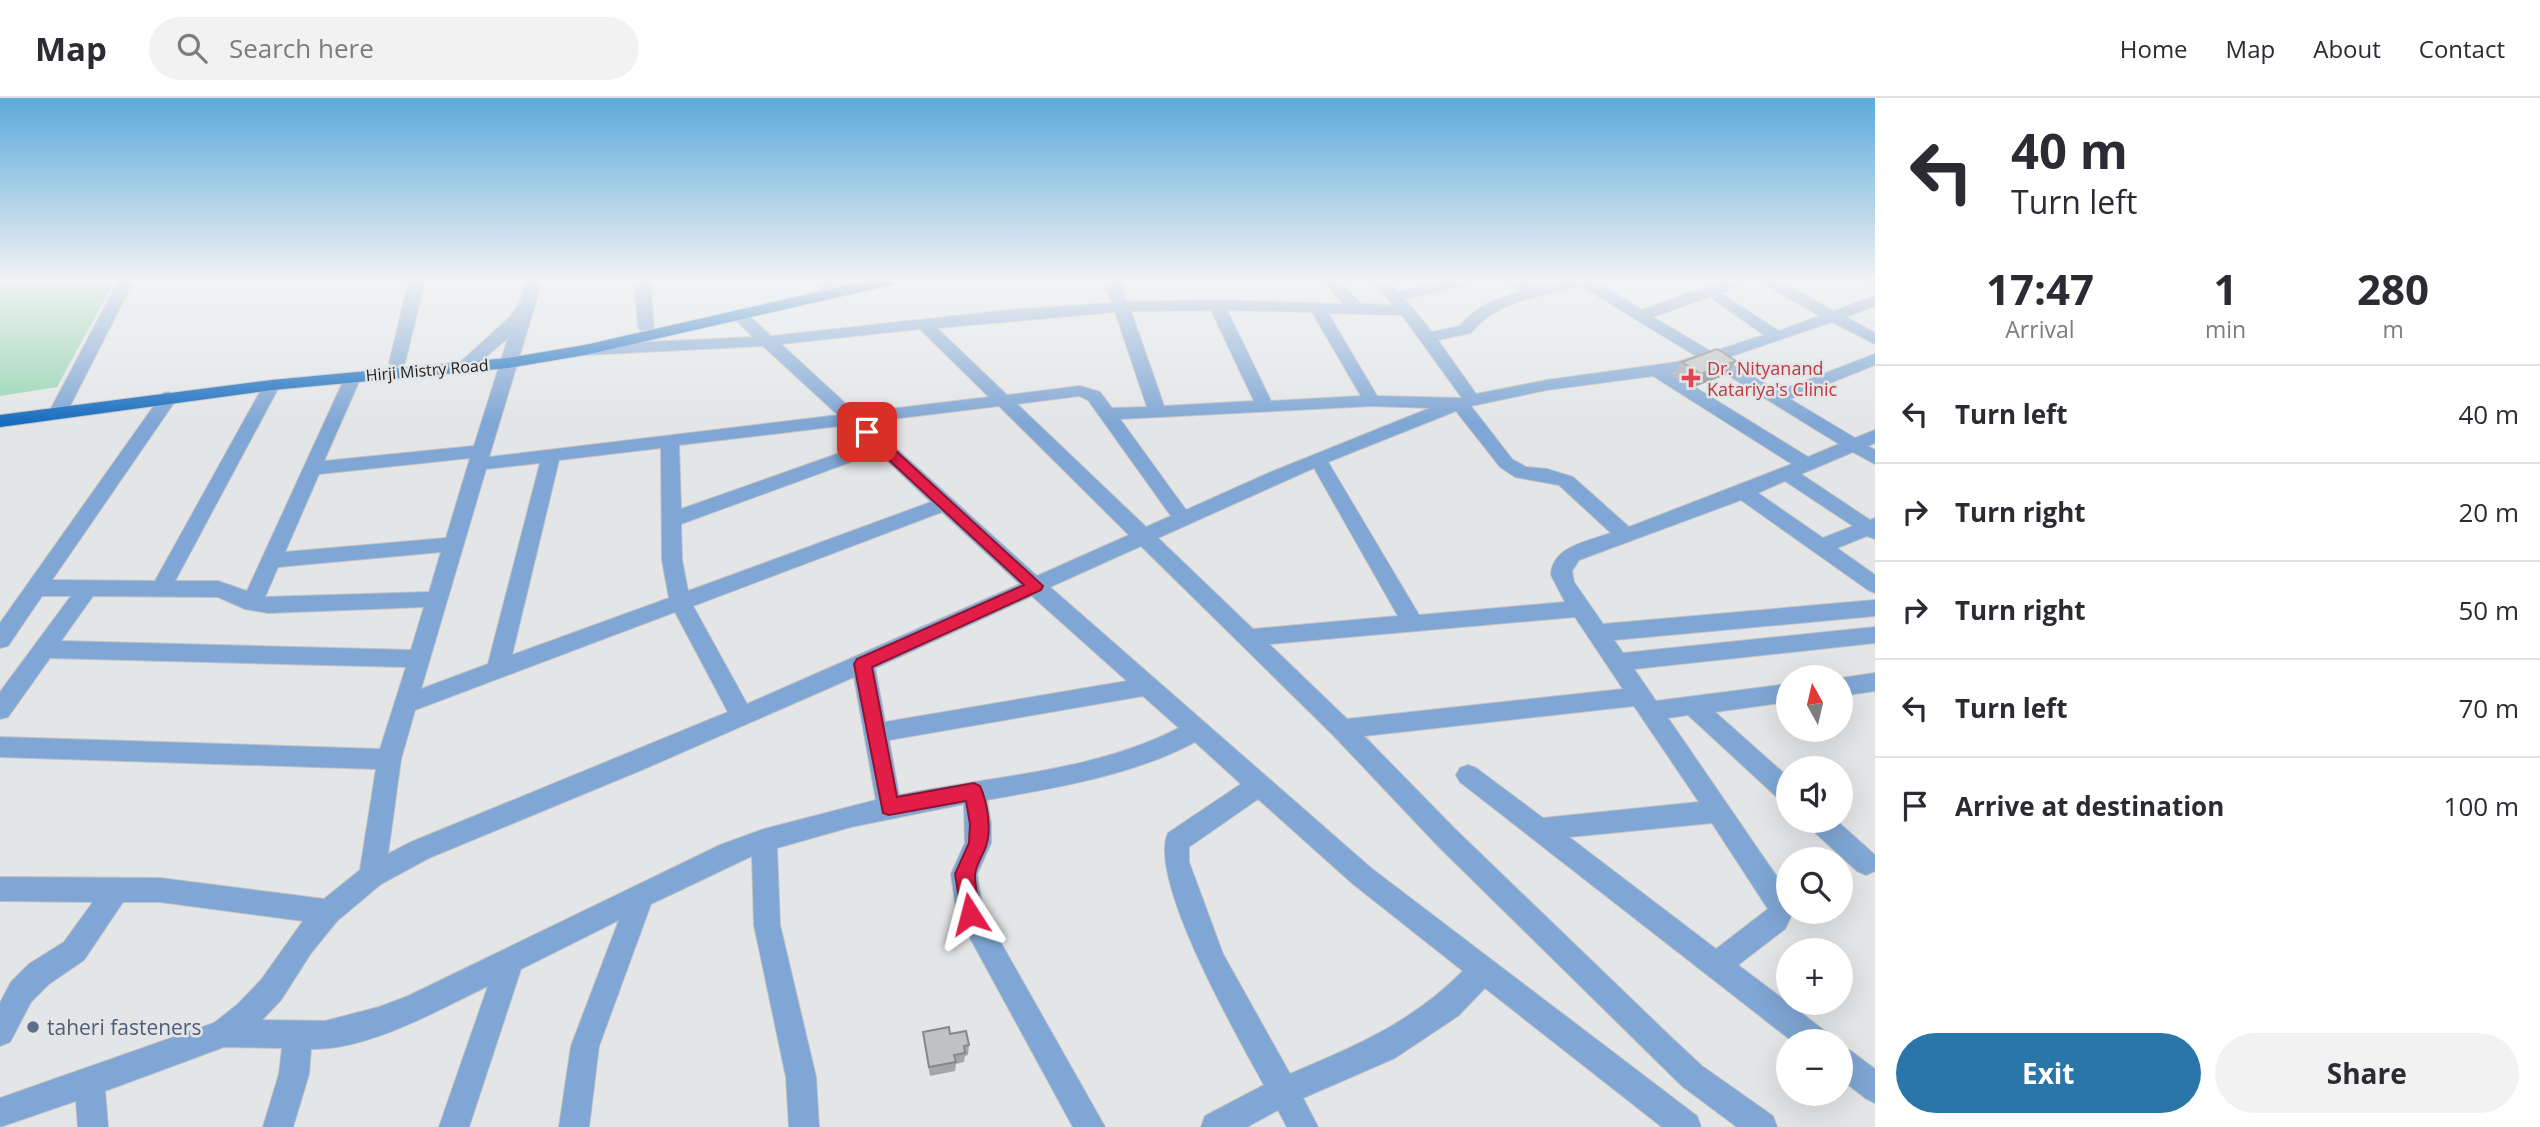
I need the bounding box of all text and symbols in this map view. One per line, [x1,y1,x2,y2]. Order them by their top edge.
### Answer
search box [149,17,639,80]
text: Map [35,26,107,71]
icon: search [173,29,211,67]
text: Search here [229,30,374,66]
text: Home [2120,32,2188,65]
text: Map [2226,32,2275,65]
text: About [2313,32,2381,65]
text: Contact [2419,32,2505,65]
text: 40 m [2011,117,2128,183]
icon: left [1896,126,1987,217]
text: Turn left [2011,180,2137,223]
text: 17:47 [1986,260,2094,317]
text: 1 [2213,260,2238,317]
text: 280 [2357,260,2429,317]
text: Arrival [2005,313,2075,345]
text: min [2205,313,2246,345]
text: m [2382,313,2404,345]
street label: Hirji Mistry Road [365,354,489,386]
place label: Dr. Nityanand Katariya's Clinic [1707,356,1838,401]
marker: Dr. Nityanand Katariya's Clinic [1681,368,1701,388]
icon: left [1896,395,1934,433]
text: Turn left [1955,396,2067,432]
text: 40 m [2458,396,2519,432]
pin [837,402,897,462]
icon: arrive [848,413,886,451]
icon: right [1896,493,1934,531]
text: Turn right [1955,494,2086,530]
text: 20 m [2458,494,2519,530]
icon: right [1896,591,1934,629]
text: Turn right [1955,592,2086,628]
text: 50 m [2458,592,2519,628]
north arrow [1776,665,1853,742]
map controls [1776,665,1853,1106]
icon: left [1896,689,1934,727]
text: Turn left [1955,690,2067,726]
text: 70 m [2458,690,2519,726]
button: sound [1776,756,1853,833]
icon: arrive [1896,787,1934,825]
text: Arrive at destination [1955,788,2224,824]
text: 100 m [2444,788,2519,824]
button: search [1776,847,1853,924]
position arrow [933,877,1007,951]
button: + [1776,938,1853,1015]
place label: taheri fasteners [47,1013,201,1041]
marker: taheri fasteners [25,1019,41,1035]
button: − [1776,1029,1853,1106]
button: Exit [1896,1033,2201,1113]
button: Share [2215,1033,2519,1113]

